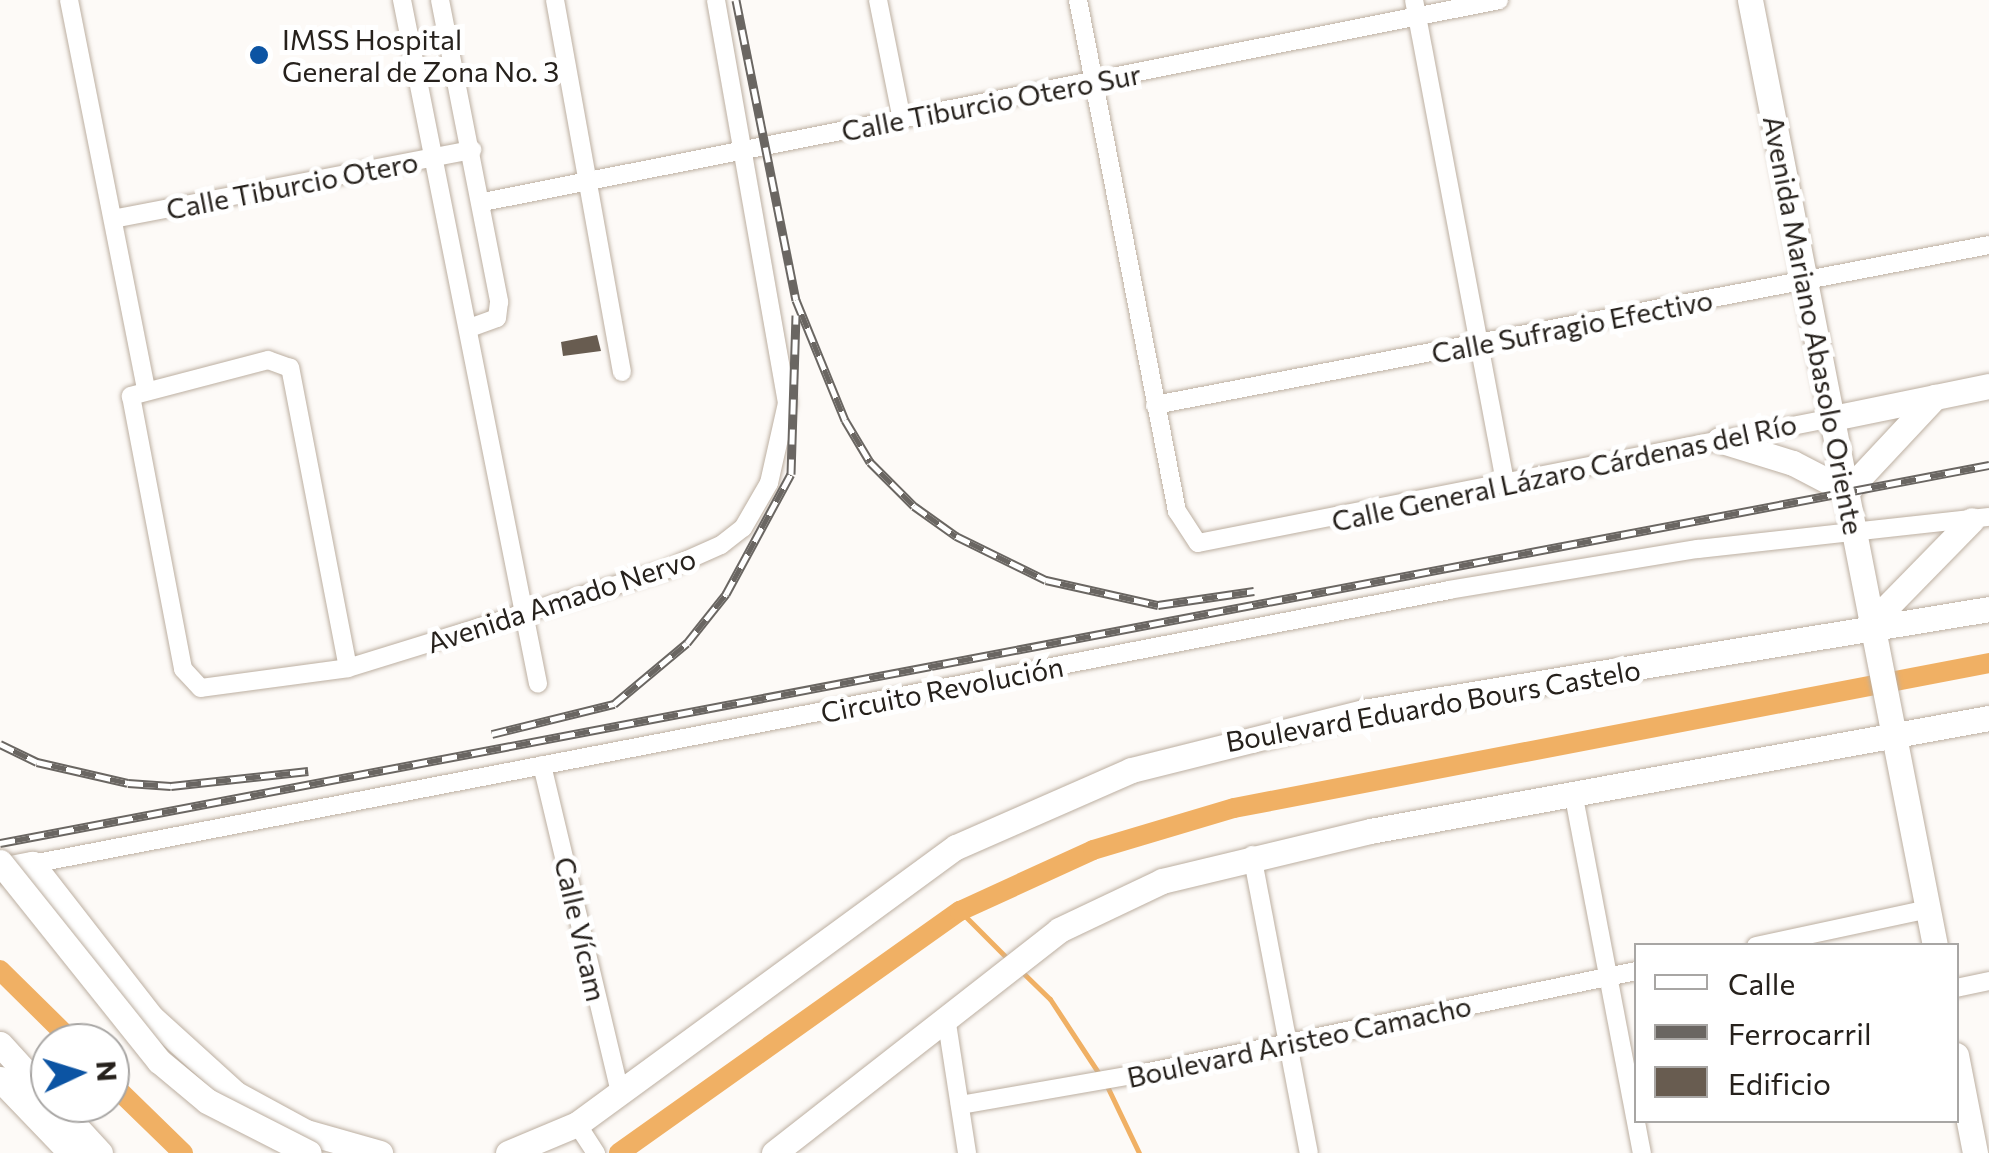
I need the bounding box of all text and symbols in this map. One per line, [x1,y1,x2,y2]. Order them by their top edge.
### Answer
place label: IMSS Hospital General de Zona No. 3 [282,22,559,88]
marker: IMSS Hospital General de Zona No. 3 [246,42,272,68]
street label: Calle Tiburcio Otero Sur [838,56,1144,148]
street label: Avenida Mariano Abasolo Oriente [1757,113,1871,537]
street label: Calle Tiburcio Otero [163,144,421,226]
street label: Calle Sufragio Efectivo [1429,282,1715,370]
street label: Calle General Lázaro Cárdenas del Río [1328,406,1800,538]
street label: Avenida Amado Nervo [422,541,700,659]
street label: Circuito Revolución [818,649,1066,729]
street label: Boulevard Eduardo Bours Castelo [1223,652,1643,758]
street label: Calle Vícam [548,854,614,1004]
legend [1634,943,1959,1123]
text: Calle [1728,964,1795,1001]
street label: Boulevard Aristeo Camacho [1124,988,1474,1094]
text: Ferrocarril [1728,1014,1872,1051]
north arrow [30,1023,130,1123]
text: N [90,1059,126,1083]
text: Edificio [1728,1064,1831,1101]

